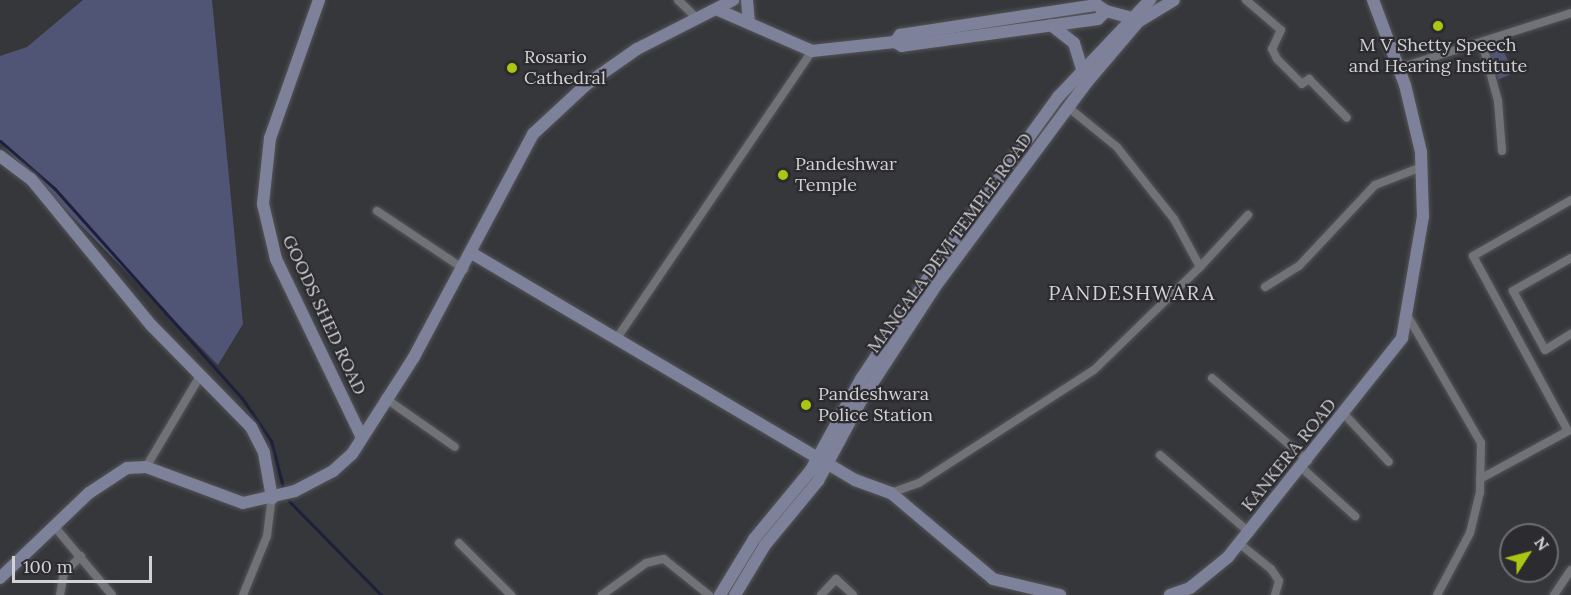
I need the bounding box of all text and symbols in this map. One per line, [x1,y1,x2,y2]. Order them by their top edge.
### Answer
marker: M V Shetty Speech and Hearing Institute [1431,19,1445,33]
place label: M V Shetty Speech and Hearing Institute [1349,35,1527,78]
place label: Rosario Cathedral [524,47,606,90]
marker: Rosario Cathedral [505,61,519,75]
street label: MANGALA DEVI TEMPLE ROAD [863,129,1037,357]
place label: Pandeshwar Temple [795,154,897,196]
marker: Pandeshwar Temple [776,168,790,182]
street label: GOODS SHED ROAD [277,232,371,398]
district label: PANDESHWARA [1048,280,1216,304]
place label: Pandeshwara Police Station [818,384,933,426]
street label: KANKERA ROAD [1237,394,1341,516]
marker: Pandeshwara Police Station [799,398,813,412]
north arrow [1499,523,1559,583]
text: N [1530,533,1554,554]
scale bar [15,544,154,582]
text: 100 m [23,555,73,578]

